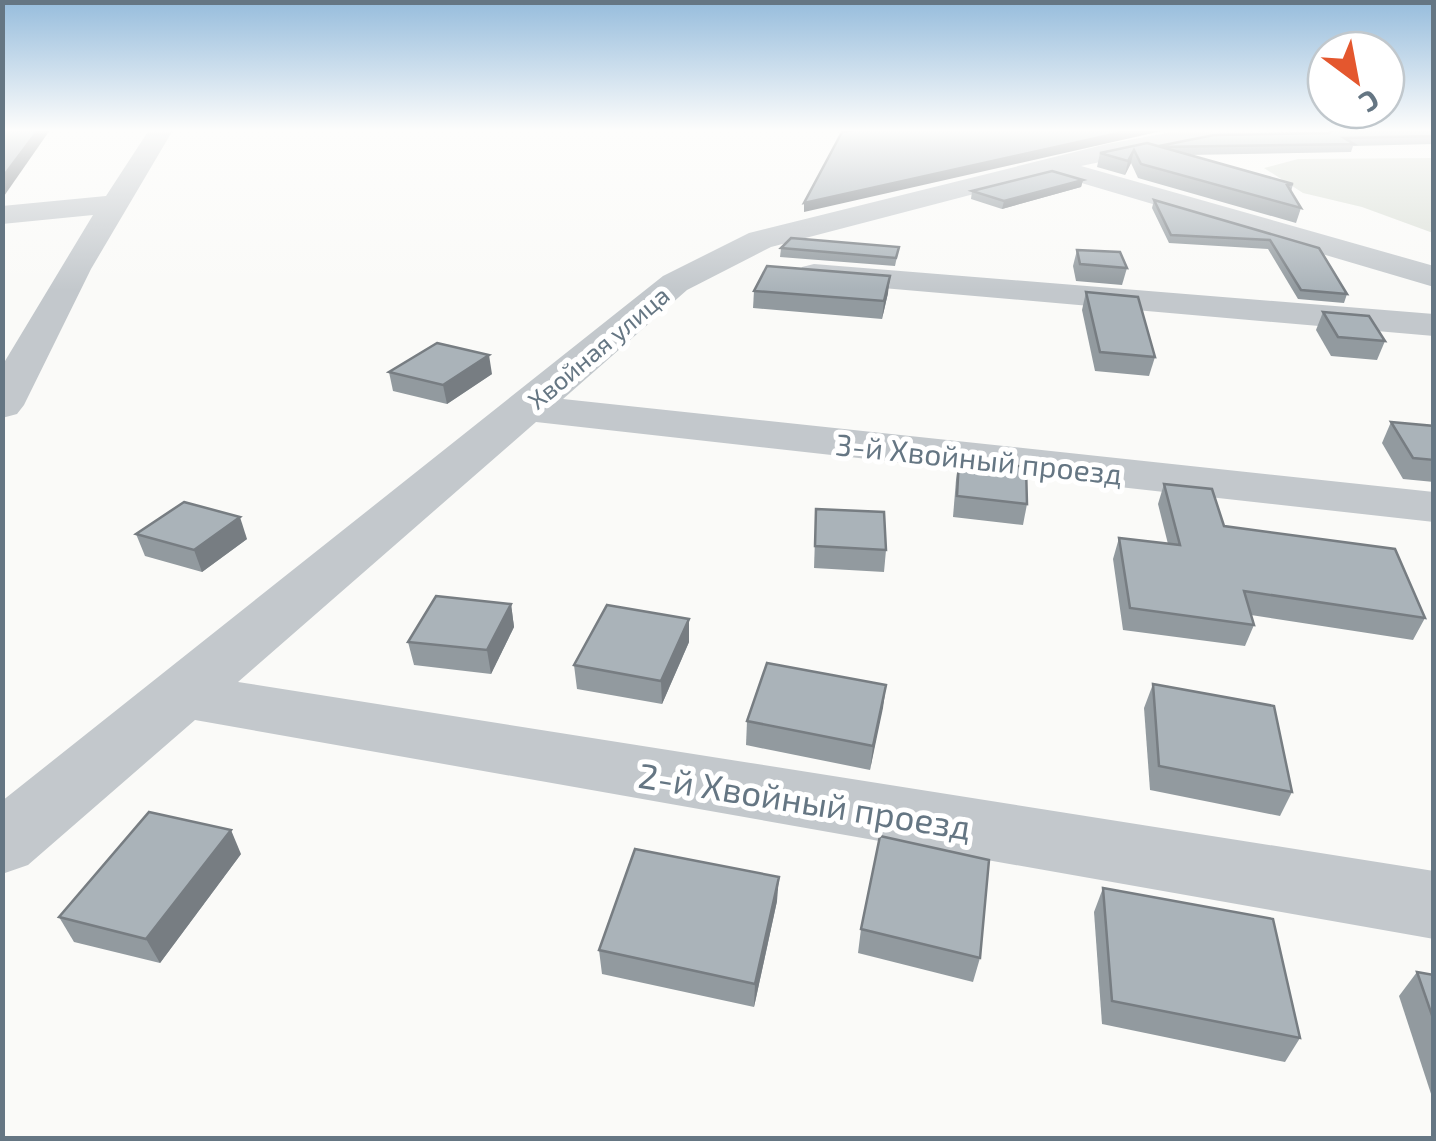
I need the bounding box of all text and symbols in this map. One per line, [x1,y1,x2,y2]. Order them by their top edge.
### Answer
north arrow [1306,30,1406,130]
text: С [1354,83,1386,121]
street label: Хвойная улица [521,279,675,416]
street label: 3-й Хвойный проезд [834,425,1124,491]
street label: 2-й Хвойный проезд [636,753,974,847]

